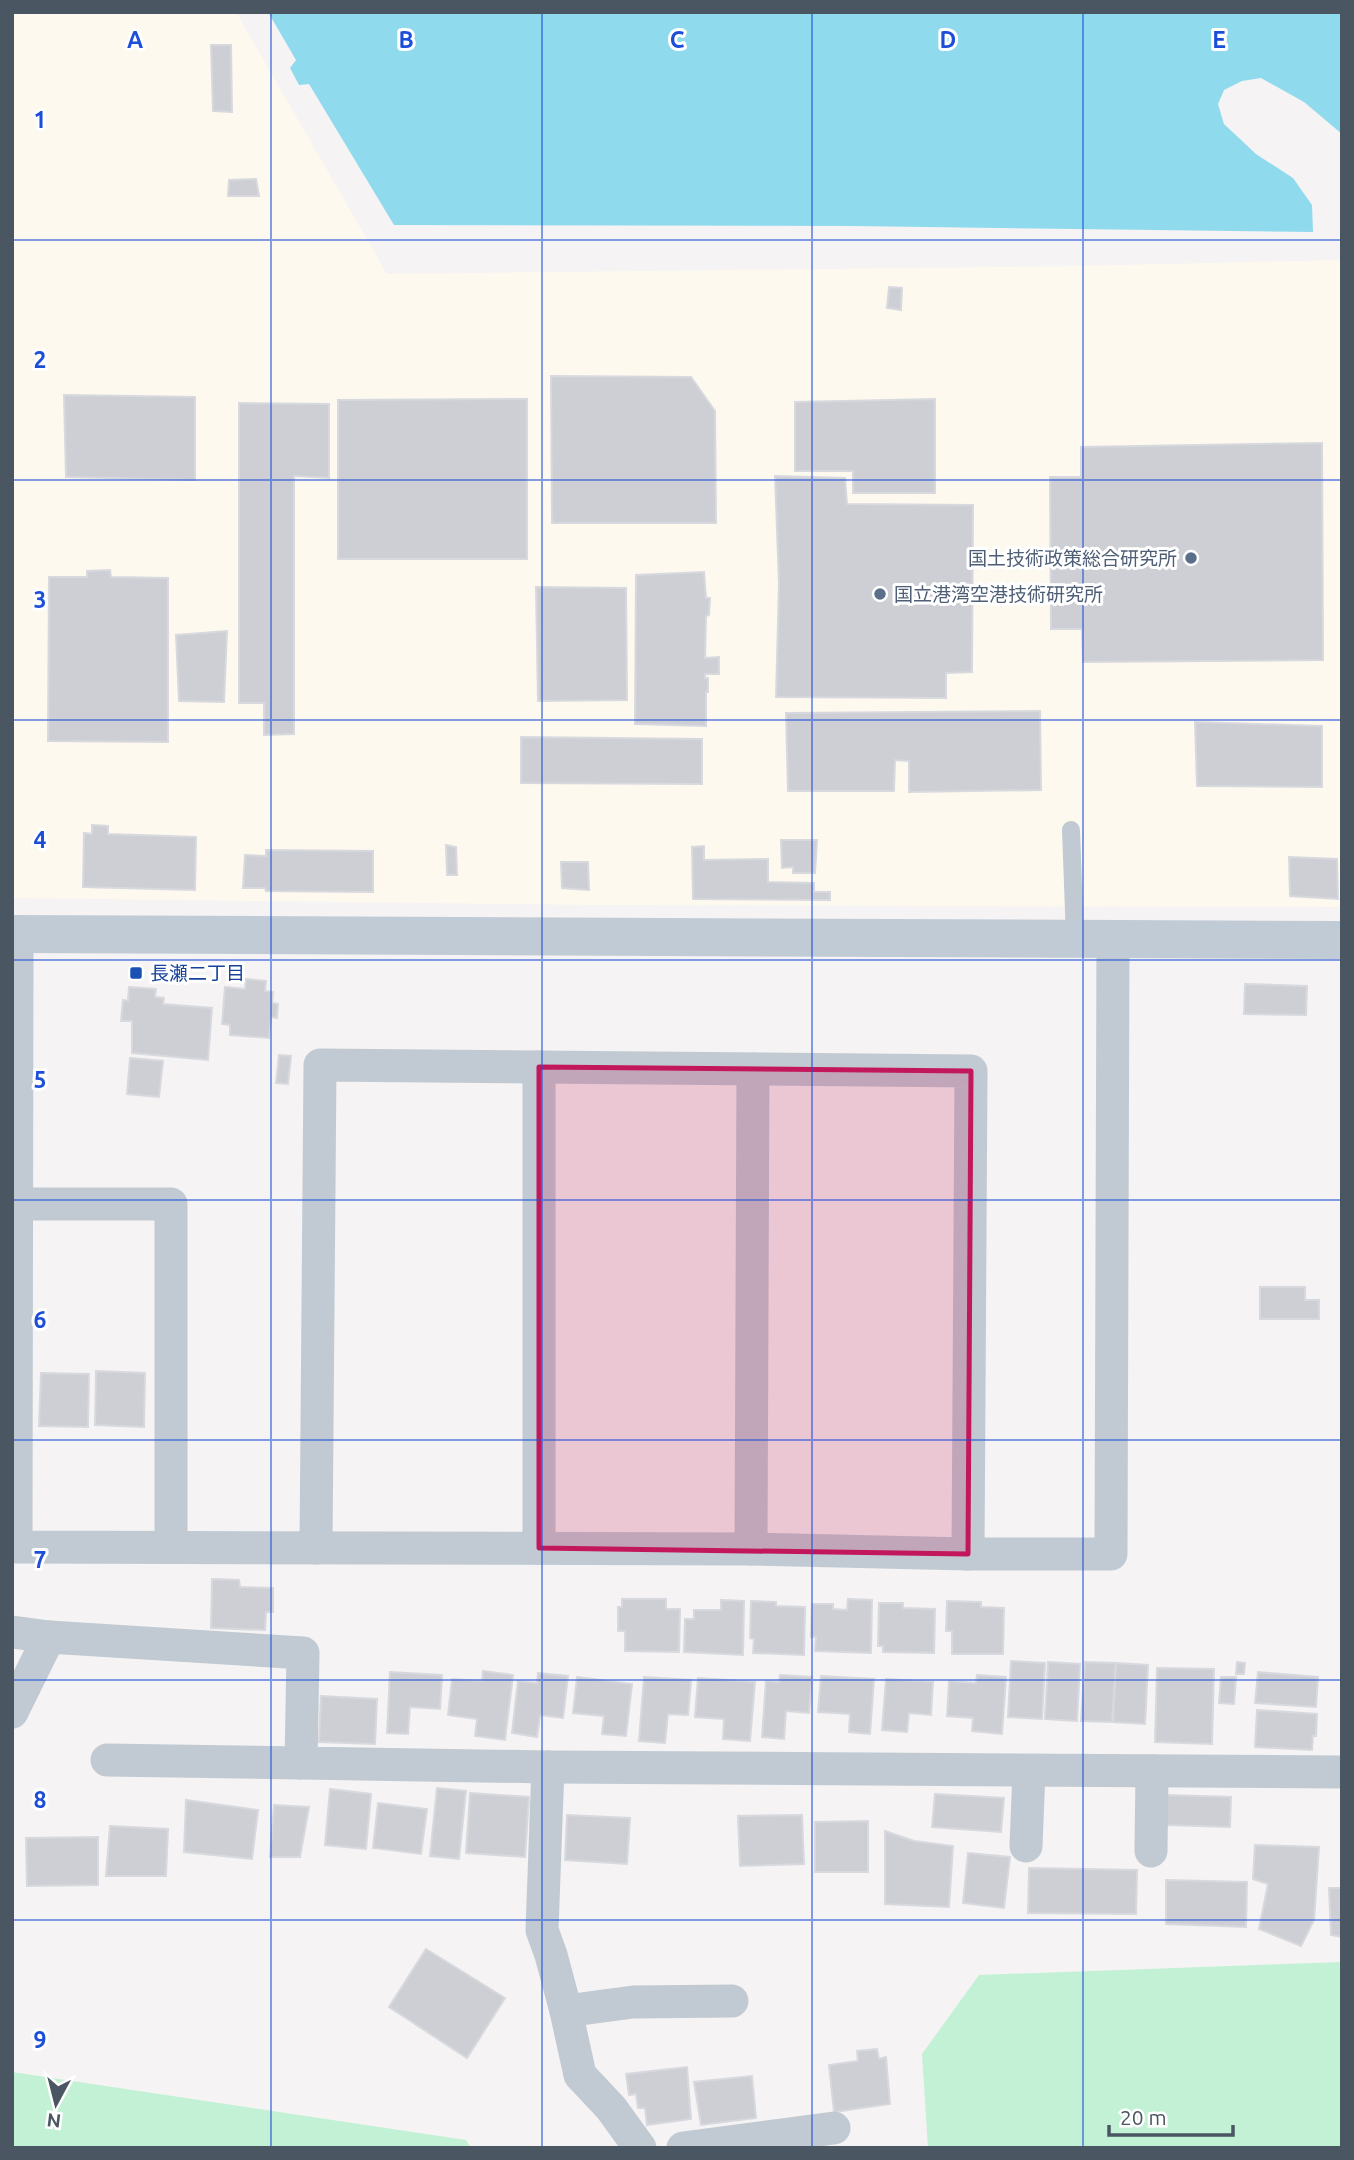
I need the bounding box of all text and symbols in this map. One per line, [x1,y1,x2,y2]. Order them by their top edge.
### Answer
text: A [127,27,143,52]
text: B [398,27,414,52]
text: C [670,27,685,52]
text: D [940,27,956,52]
text: E [1212,27,1226,52]
text: 1 [34,107,46,132]
text: 2 [34,347,46,372]
place label: 国土技術政策総合研究所 [968,547,1177,569]
marker: 国土技術政策総合研究所 [1183,550,1199,566]
place label: 国立港湾空港技術研究所 [894,583,1103,605]
marker: 国立港湾空港技術研究所 [872,586,888,602]
text: 3 [34,587,46,612]
text: 4 [34,827,47,852]
place label: 長瀬二丁目 [150,962,245,984]
marker: 長瀬二丁目 [128,965,144,981]
text: 5 [34,1067,46,1092]
text: 6 [34,1307,47,1332]
text: 7 [34,1547,46,1572]
text: 8 [34,1787,46,1812]
text: 9 [34,2027,46,2052]
north arrow [21,2069,91,2139]
scale bar [1109,2094,1233,2138]
text: 20 m [1120,2105,1167,2129]
text: N [46,2109,62,2133]

